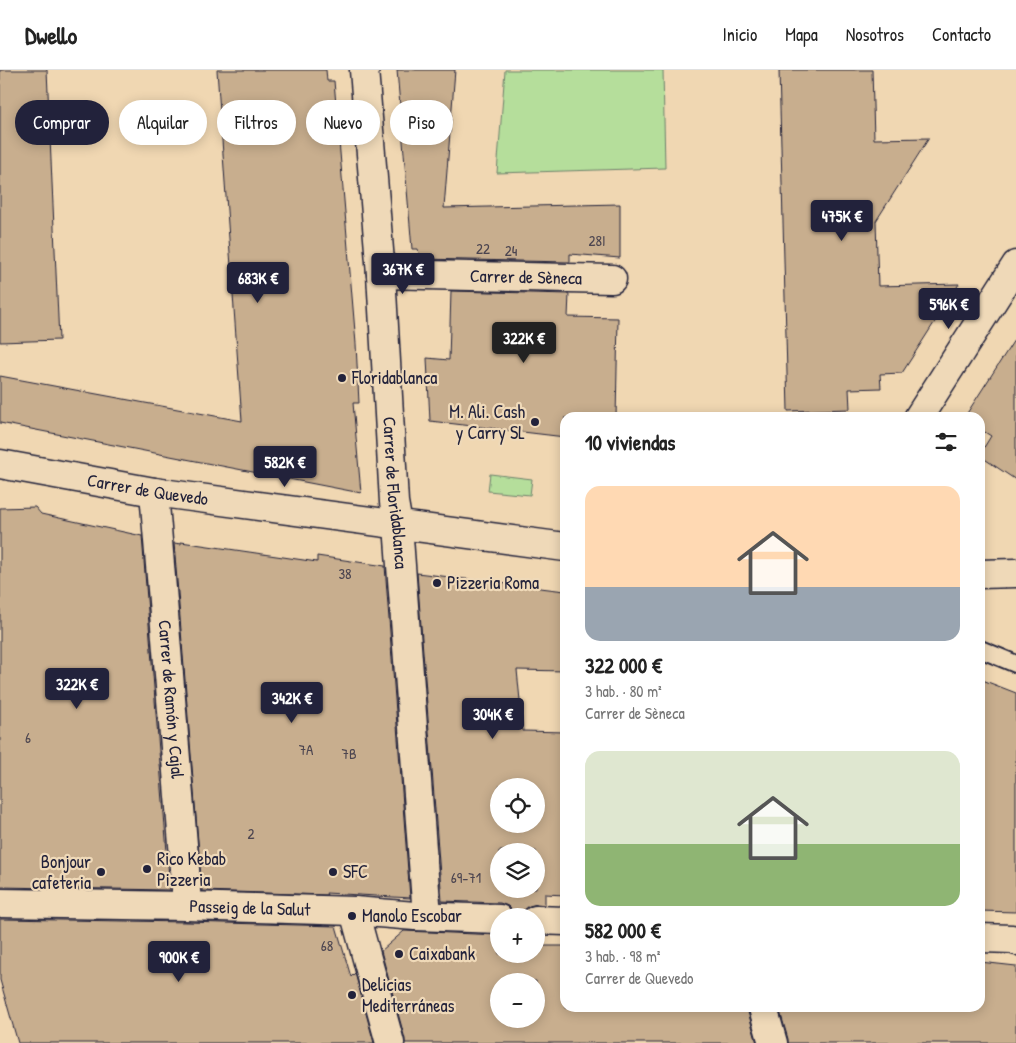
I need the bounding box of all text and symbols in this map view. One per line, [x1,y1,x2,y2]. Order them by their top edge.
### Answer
text: Dwello [25,19,77,51]
text: Inicio [723,22,757,47]
text: Mapa [785,22,818,47]
text: Nosotros [846,22,904,47]
text: Contacto [932,22,991,47]
chip: Comprar [15,100,109,145]
chip: Alquilar [119,100,207,145]
chip: Filtros [217,100,296,145]
chip: Nuevo [306,100,380,145]
chip: Piso [390,100,453,145]
pin: 475K € [801,200,883,242]
text: 475K € [822,205,862,227]
house number: 28I [588,230,606,251]
house number: 22 [476,238,490,259]
house number: 24 [505,240,518,261]
pin: 367K € [362,252,444,295]
text: 367K € [382,258,424,280]
pin: 683K € [217,262,299,304]
street label: Carrer de Sèneca [470,263,582,290]
text: 683K € [238,267,278,289]
pin: 596K € [908,288,990,330]
text: 596K € [930,293,968,315]
pin: 322K € [483,322,565,364]
text: 322K € [503,327,545,349]
place label: Floridablanca [351,365,437,390]
marker: Floridablanca [336,372,348,384]
place label: M. Ali. Cash y Carry SL [449,399,525,445]
street label: Carrer de Floridablanca [377,416,414,570]
marker: M. Ali. Cash y Carry SL [529,416,541,428]
text: 10 viviendas [585,428,675,457]
icon: filters [932,428,960,456]
pin: 582K € [244,446,326,488]
text: 582K € [265,451,305,473]
street label: Carrer de Quevedo [85,467,210,511]
icon: home [728,518,818,608]
house number: 38 [338,563,352,584]
place label: Pizzeria Roma [447,570,539,595]
marker: Pizzeria Roma [431,577,443,589]
street label: Carrer de Ramón y Cajal [153,619,191,780]
text: 322 000 € [585,651,662,680]
pin: 322K € [36,668,118,710]
text: 322K € [56,673,98,695]
text: 3 hab. · 80 m² [585,680,662,702]
pin: 342K € [251,682,333,724]
text: 342K € [272,687,312,709]
pin: 304K € [452,698,534,740]
text: Carrer de Sèneca [585,702,685,724]
text: 304K € [473,703,513,725]
house number: 6 [25,727,31,748]
house number: 7A [299,739,314,760]
house number: 7B [341,743,357,764]
map controls [490,778,545,1028]
button: locate [490,778,545,833]
icon: home [728,783,818,873]
house number: 2 [247,823,255,844]
button: layers [490,843,545,898]
place label: Rico Kebab Pizzeria [157,846,226,892]
place label: Bonjour cafeteria [32,849,91,895]
place label: SFC [343,859,368,884]
marker: Rico Kebab Pizzeria [141,863,153,875]
marker: Bonjour cafeteria [95,866,107,878]
marker: SFC [327,866,339,878]
house number: 69-71 [451,867,481,888]
street label: Passeig de la Salut [189,893,312,922]
place label: Manolo Escobar [362,903,462,928]
button: + [490,908,545,963]
marker: Manolo Escobar [346,910,358,922]
text: 582 000 € [585,916,661,945]
house number: 68 [321,935,333,956]
pin: 900K € [138,940,220,983]
place label: Caixabank [409,941,476,966]
text: 3 hab. · 98 m² [585,945,660,967]
text: 900K € [159,946,199,968]
marker: Caixabank [393,948,405,960]
text: Carrer de Quevedo [585,967,694,989]
place label: Delicias Mediterráneas [362,972,455,1018]
button: − [490,973,545,1028]
marker: Delicias Mediterráneas [346,989,358,1001]

